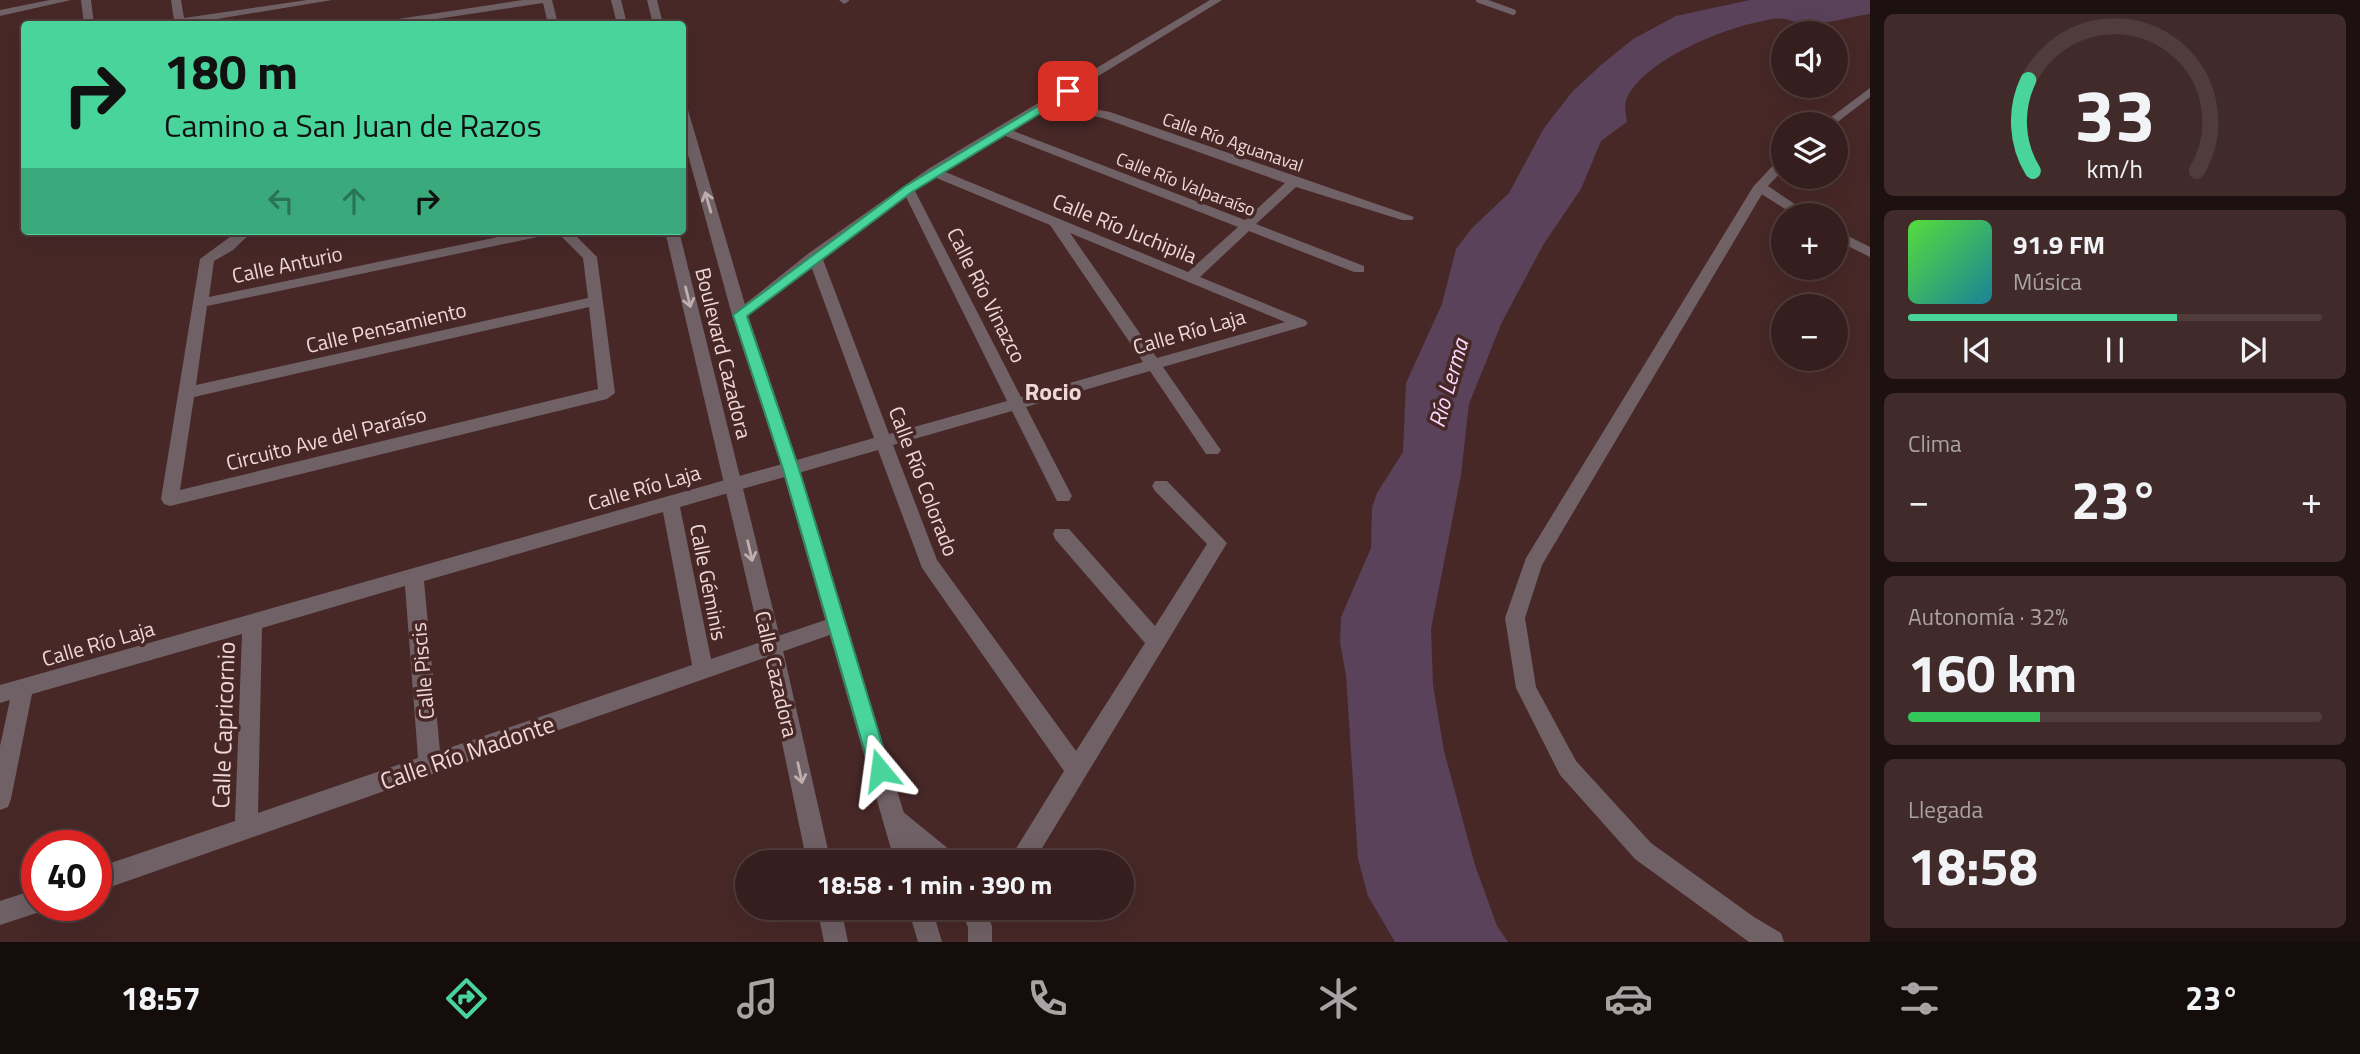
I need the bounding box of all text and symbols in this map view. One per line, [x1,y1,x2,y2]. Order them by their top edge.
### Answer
map controls [1771,21,1848,371]
button: sound [1771,21,1848,98]
text: 180 m [164,33,298,108]
icon: right [49,49,140,140]
text: 33 [2074,59,2156,169]
pin [1038,61,1098,121]
icon: arrive [1049,72,1087,110]
text: Camino a San Juan de Razos [164,101,542,149]
street label: Calle Río Aguanaval [1159,105,1307,179]
button: layers [1771,112,1848,189]
street label: Calle Río Valparaíso [1112,145,1260,223]
text: km/h [2087,150,2143,188]
icon: left [262,182,300,220]
icon: ahead [335,182,373,220]
icon: right [408,182,446,220]
street label: Calle Río Juchipila [1048,184,1203,272]
one-way arrow [701,191,714,213]
button: + [1771,203,1848,280]
street label: Calle Río Vinazco [939,222,1035,368]
text: 91.9 FM [2013,225,2105,264]
street label: Calle Anturio [229,237,345,291]
street label: Boulevard Cazadora [687,264,761,443]
text: Música [2013,264,2082,299]
one-way arrow [682,285,696,308]
street label: Calle Pensamiento [303,293,469,361]
button: − [1771,294,1848,371]
street label: Calle Río Laja [1129,300,1250,362]
icon: previous [1958,331,1996,369]
icon: pause [2096,331,2134,369]
icon: next [2234,331,2272,369]
water label: Río Lerma [1419,333,1478,432]
district label: Rocio [1024,373,1082,409]
street label: Circuito Ave del Paraíso [222,398,430,478]
street label: Calle Río Colorado [881,401,967,561]
text: Clima [1908,426,1962,461]
street label: Calle Río Laja [584,456,705,518]
text: 23° [2071,460,2159,539]
text: − [1908,471,1929,529]
text: + [2301,471,2322,529]
street label: Calle Géminis [682,521,736,643]
one-way arrow [743,539,757,562]
text: Autonomía · 32% [1908,599,2068,634]
street label: Calle Cazadora [747,608,807,741]
street label: Calle Río Laja [38,612,159,674]
street label: Calle Piscis [402,621,442,721]
text: 160 km [1908,633,2077,712]
street label: Calle Capricornio [202,641,244,809]
street label: Calle Río Madonte [375,705,559,799]
position arrow [843,733,917,807]
one-way arrow [793,761,807,784]
text: Llegada [1908,792,1983,827]
text: 18:58 [1908,826,2038,905]
speed limit sign: 40 [21,830,112,921]
text: 18:58 · 1 min · 390 m [817,865,1052,904]
text: 18:57 [121,974,201,1022]
icon: directions [442,974,491,1023]
icon: music [733,974,782,1023]
icon: phone [1023,974,1072,1023]
icon: climate [1314,974,1363,1023]
icon: car [1604,974,1653,1023]
icon: filters [1895,974,1944,1023]
text: 23° [2185,974,2239,1022]

